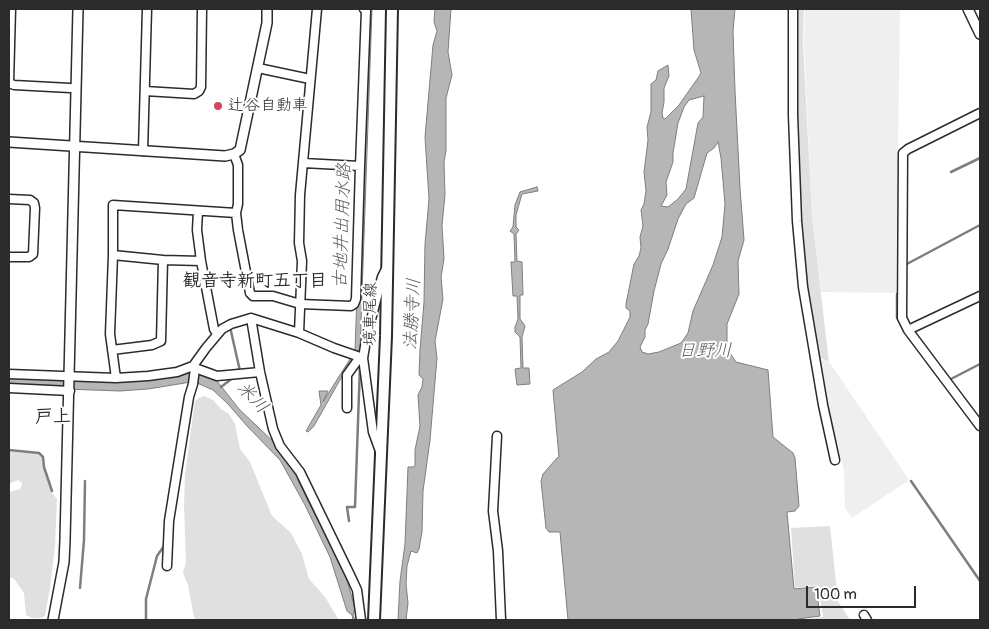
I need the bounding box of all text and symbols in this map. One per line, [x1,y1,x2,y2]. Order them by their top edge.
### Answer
place label: 辻谷自動車 [228,96,308,116]
marker: 辻谷自動車 [212,100,224,112]
water label: 古地井出用水路 [330,163,356,289]
district label: 観音寺新町五丁目 [183,270,327,292]
water label: 法勝寺川 [400,277,426,351]
street label: 境車尾線 [361,282,381,346]
water label: 日野川 [678,340,732,362]
water label: 米川 [232,378,272,418]
district label: 戸上 [35,406,71,428]
scale bar [809,576,919,608]
text: 100 m [814,585,857,604]

